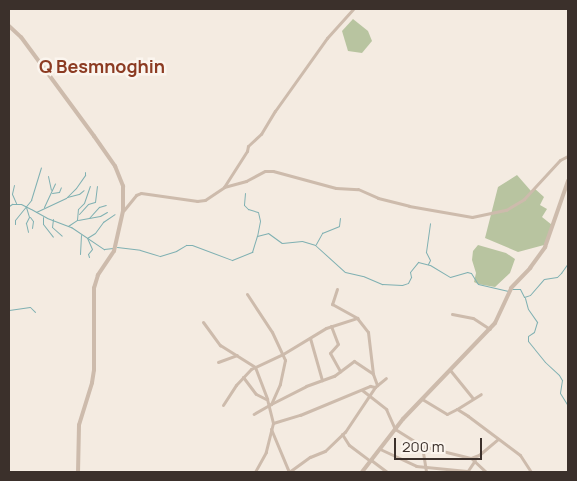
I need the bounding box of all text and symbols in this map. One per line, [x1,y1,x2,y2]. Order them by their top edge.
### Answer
district label: Q Besmnoghin [39,55,165,77]
scale bar [397,428,484,460]
text: 200 m [402,436,445,457]

